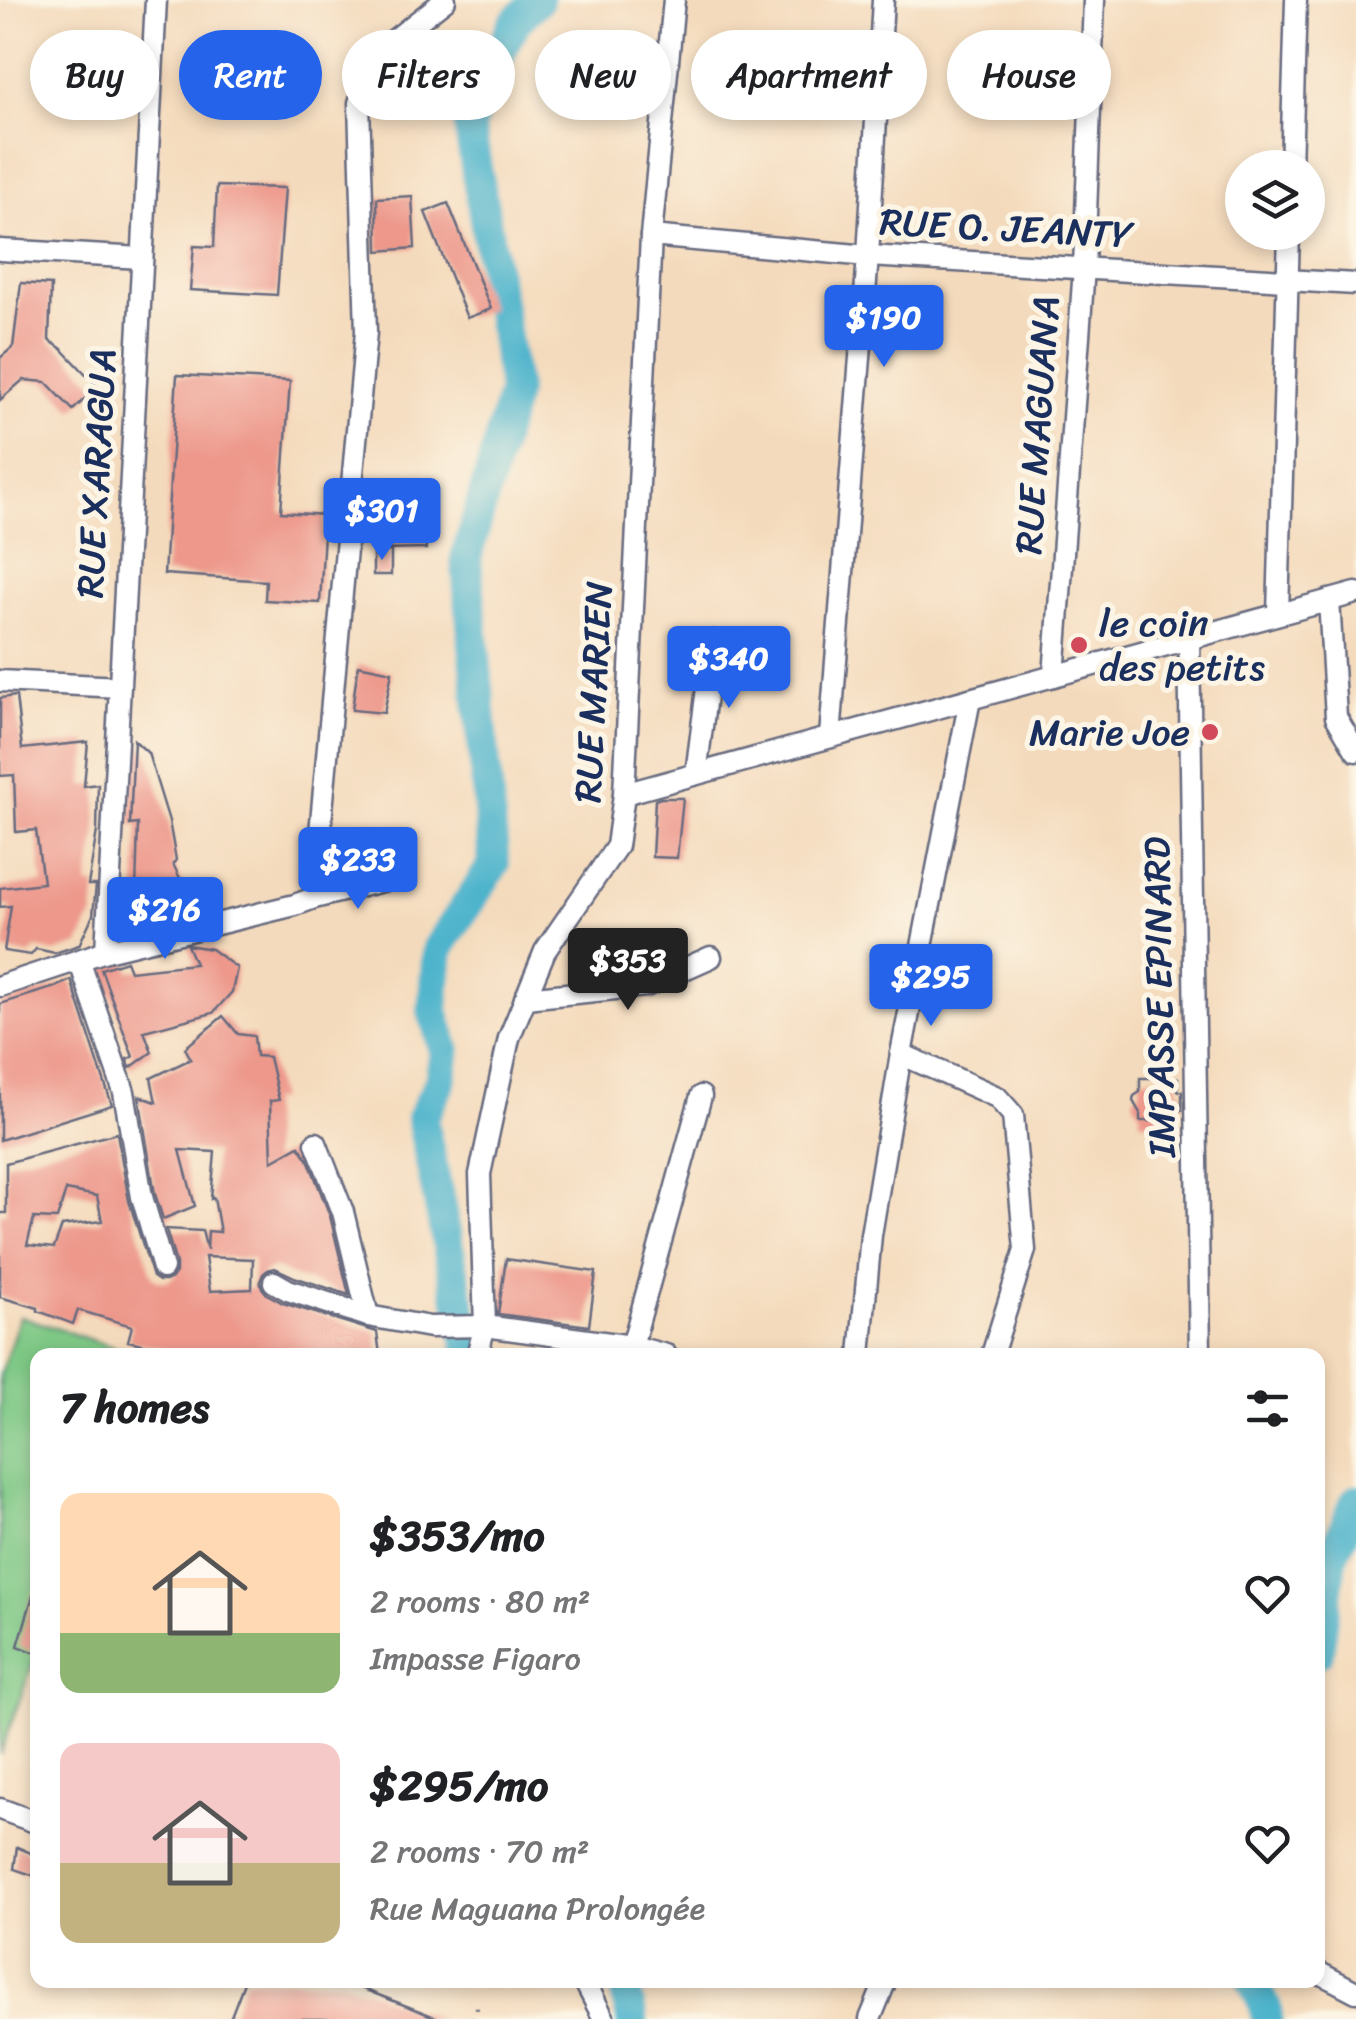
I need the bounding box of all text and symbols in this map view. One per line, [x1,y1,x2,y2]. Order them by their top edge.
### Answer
chip: Buy [30,30,159,120]
chip: Rent [179,30,322,120]
chip: Filters [342,30,515,120]
chip: New [535,30,671,120]
chip: Apartment [691,30,927,120]
chip: House [947,30,1111,120]
map controls [1225,150,1325,250]
button: layers [1225,150,1325,250]
street label: RUE O. JEANTY [878,188,1136,269]
pin: $190 [825,285,943,370]
text: $190 [846,289,922,346]
street label: RUE MAGUANA [995,293,1080,557]
street label: RUE XARAGUA [57,347,136,599]
pin: $301 [323,478,441,563]
text: $301 [345,482,419,539]
street label: RUE MARIEN [554,580,633,804]
place label: le coin des petits [1099,590,1265,701]
pin: $340 [670,626,788,711]
text: $340 [689,630,769,687]
marker: le coin des petits [1068,634,1090,656]
place label: Marie Joe [1029,699,1190,766]
marker: Marie Joe [1199,721,1221,743]
pin: $233 [299,827,417,912]
text: $233 [320,831,396,888]
street label: IMPASSE EPINARD [1123,836,1196,1159]
pin: $216 [106,877,224,962]
text: $216 [129,881,201,938]
pin: $353 [569,928,687,1013]
text: $353 [590,932,666,989]
pin: $295 [872,944,990,1029]
text: $295 [891,948,971,1005]
text: 7 homes [60,1371,209,1445]
icon: filters [1240,1381,1295,1436]
text: $353/mo [370,1499,544,1573]
icon: home [140,1533,260,1653]
icon: heart [1240,1566,1295,1621]
text: 2 rooms · 80 m² [370,1573,590,1630]
text: Impasse Figaro [370,1630,581,1687]
text: $295/mo [370,1749,548,1823]
icon: home [140,1783,260,1903]
icon: heart [1240,1816,1295,1871]
text: 2 rooms · 70 m² [370,1823,589,1880]
text: Rue Maguana Prolongée [370,1880,705,1937]

